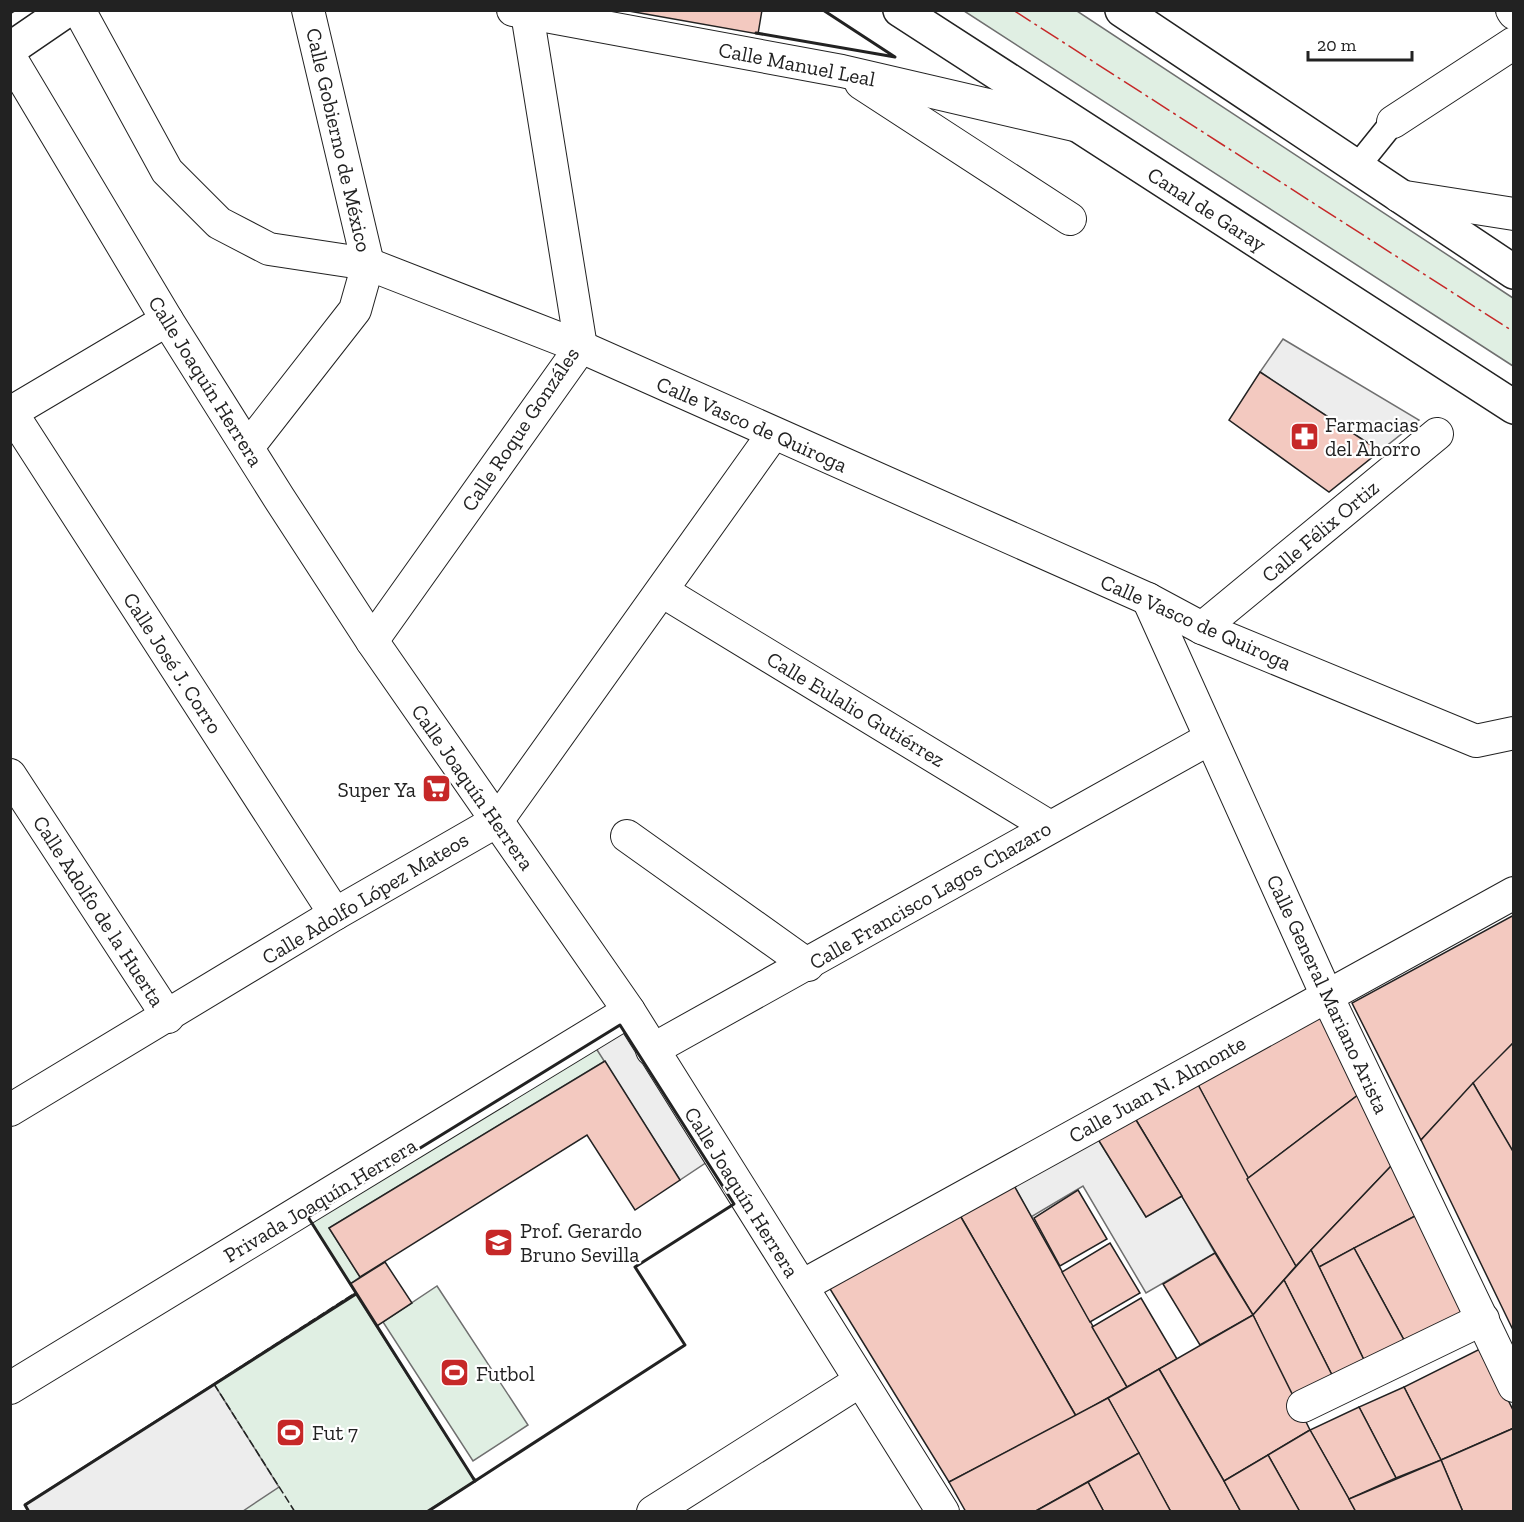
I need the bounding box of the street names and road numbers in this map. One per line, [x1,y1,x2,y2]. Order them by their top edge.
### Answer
street label: Calle Gobierno de México [301,26,377,254]
street label: Calle Manuel Leal [717,37,878,92]
street label: Canal de Garay [1143,161,1271,257]
street label: Calle Joaquín Herrera [143,291,269,471]
street label: Calle Roque Gonzáles [456,342,584,516]
street label: Calle Vasco de Quiroga [653,371,851,477]
street label: Calle Félix Ortiz [1256,475,1384,587]
street label: Calle Vasco de Quiroga [1097,569,1295,675]
street label: Calle José J. Corro [118,588,228,738]
street label: Calle Eulalio Gutiérrez [762,646,950,772]
street label: Calle Joaquín Herrera [406,699,540,875]
street label: Calle Adolfo de la Huerta [28,811,170,1011]
street label: Calle Francisco Lagos Chazaro [805,815,1055,975]
street label: Calle Adolfo López Mateos [257,826,473,970]
street label: Calle General Mariano Arista [1262,871,1394,1117]
street label: Calle Juan N. Almonte [1064,1030,1250,1148]
street label: Calle Joaquín Herrera [679,1102,805,1282]
street label: Privada Joaquín Herrera [219,1132,421,1268]

